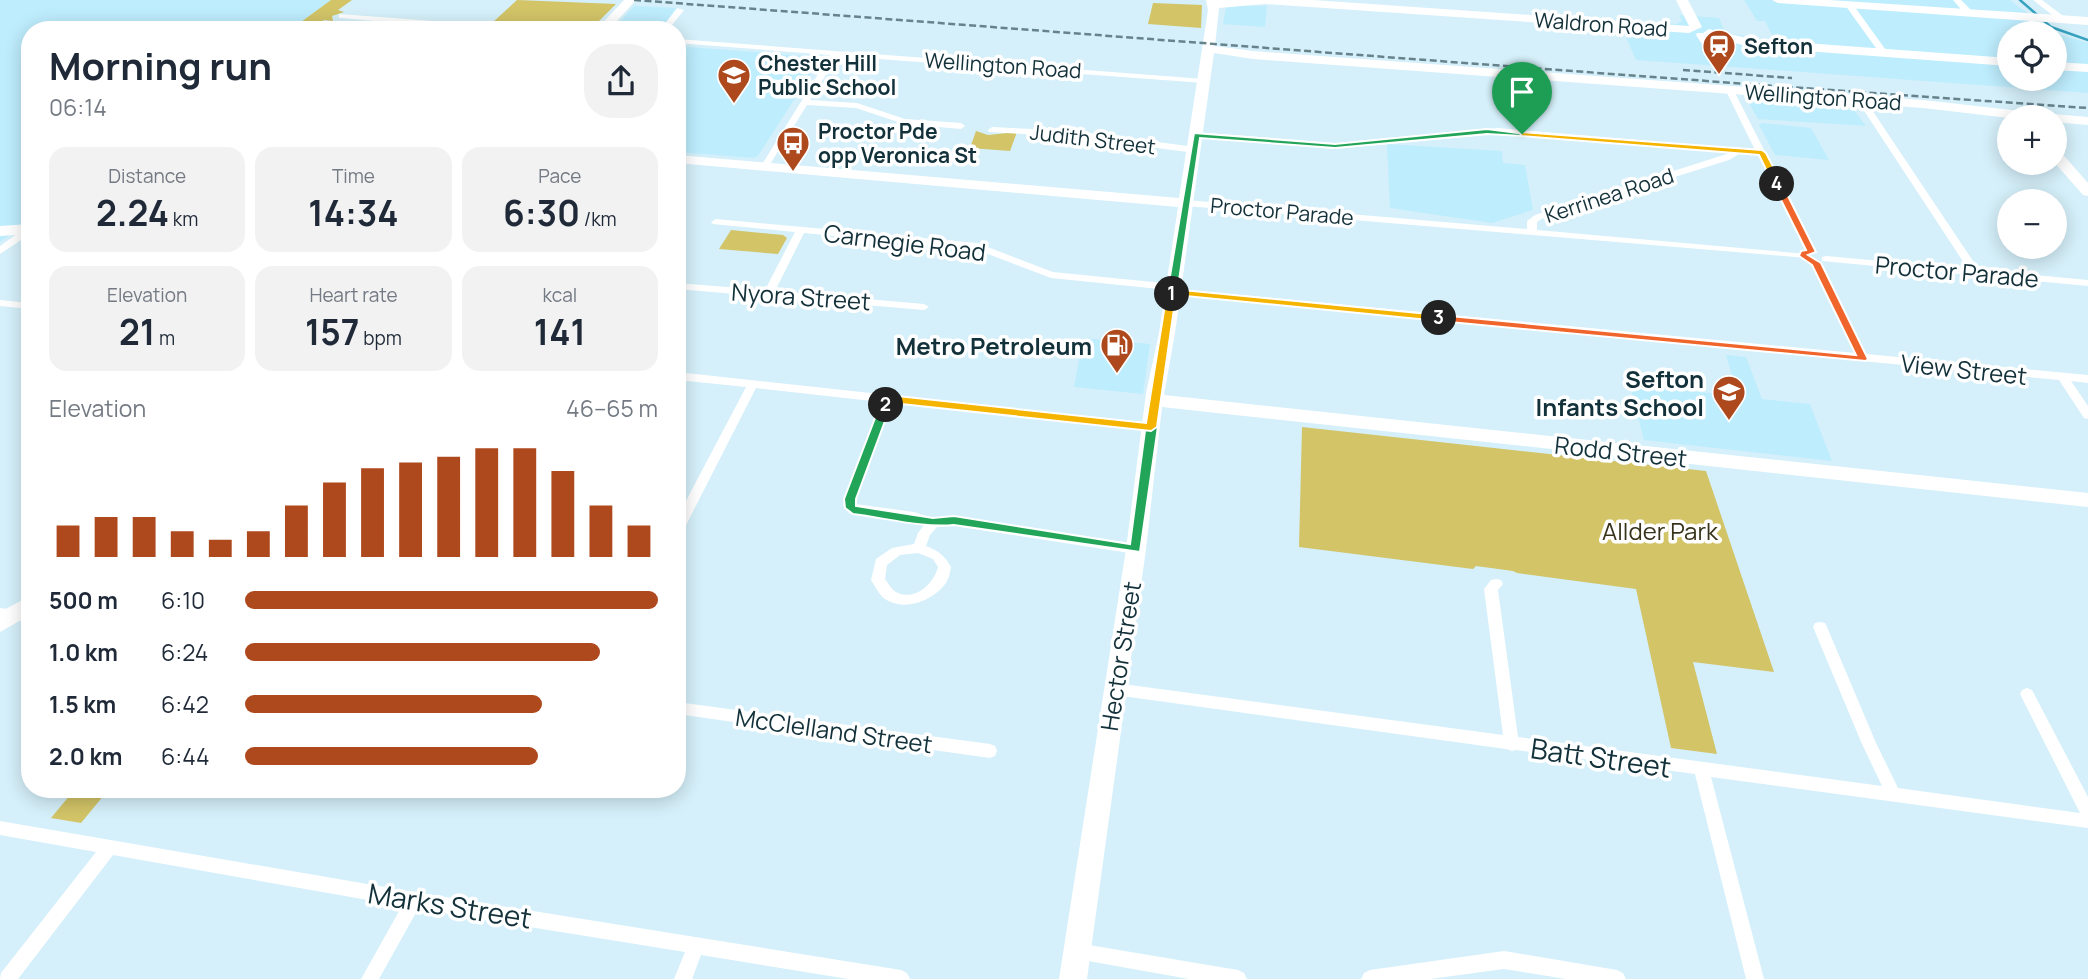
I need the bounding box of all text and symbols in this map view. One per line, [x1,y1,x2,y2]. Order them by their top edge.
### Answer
street label: Waldron Road [1533,5,1669,43]
map controls [1997,21,2067,259]
button: locate [1997,21,2067,91]
station icon: Sefton [1700,27,1738,76]
place label: Sefton [1744,32,1813,60]
text: Morning run [49,39,272,91]
button: share [584,44,658,118]
street label: Wellington Road [924,46,1082,84]
place label: Chester Hill Public School [758,49,896,101]
school or university icon: Chester Hill Public School [715,56,753,105]
pin [1492,62,1552,134]
icon: arrive [1503,73,1541,111]
street label: Wellington Road [1744,78,1902,116]
text: 06:14 [49,91,107,123]
button: + [1997,105,2067,175]
place label: Proctor Pde opp Veronica St [818,117,977,169]
street label: Judith Street [1029,117,1157,161]
bus stop icon: Proctor Pde opp Veronica St [774,124,812,173]
street label: Kerrinea Road [1541,161,1677,229]
text: Distance [108,163,186,189]
text: Time [332,163,375,189]
text: Pace [538,163,581,189]
pin: 4 [1760,166,1795,202]
text: 4 [1771,170,1782,196]
text: 2.24 [96,189,169,237]
text: 14:34 [308,189,399,237]
text: 6:30 [503,189,580,237]
button: − [1997,189,2067,259]
street label: Proctor Parade [1209,191,1355,231]
text: km [169,206,198,232]
text: /km [580,206,617,232]
street label: Carnegie Road [822,216,988,268]
street label: Proctor Parade [1874,247,2040,295]
street label: Nyora Street [730,275,872,317]
pin: 1 [1154,276,1190,312]
text: 1 [1167,280,1176,306]
text: Elevation [107,282,187,308]
text: Heart rate [309,282,398,308]
text: kcal [542,282,577,308]
pin: 3 [1422,300,1456,336]
text: 3 [1433,304,1444,330]
text: 21 [119,308,155,356]
text: 157 [305,308,360,356]
text: 141 [534,308,586,356]
text: m [155,325,175,351]
text: bpm [360,325,402,351]
fuel station icon: Metro Petroleum [1098,326,1136,375]
place label: Metro Petroleum [896,329,1092,362]
street label: View Street [1899,346,2029,392]
place label: Sefton Infants School [1536,362,1704,423]
school or university icon: Sefton Infants School [1710,373,1748,422]
pin: 2 [868,388,903,422]
text: 2 [880,391,891,417]
text: Elevation [49,392,146,424]
text: 46–65 m [566,392,658,424]
street label: Rodd Street [1553,428,1689,474]
park label: Allder Park [1602,514,1719,547]
street label: Hector Street [1092,579,1148,733]
text: 500 m [49,584,118,616]
text: 6:10 [161,584,205,616]
text: 1.0 km [49,636,118,668]
text: 6:24 [161,636,208,668]
text: 1.5 km [49,688,116,720]
text: 6:42 [161,688,209,720]
street label: McClelland Street [733,700,935,760]
street label: Batt Street [1528,728,1674,786]
text: 2.0 km [49,740,122,772]
text: 6:44 [161,740,210,772]
street label: Marks Street [365,873,535,937]

